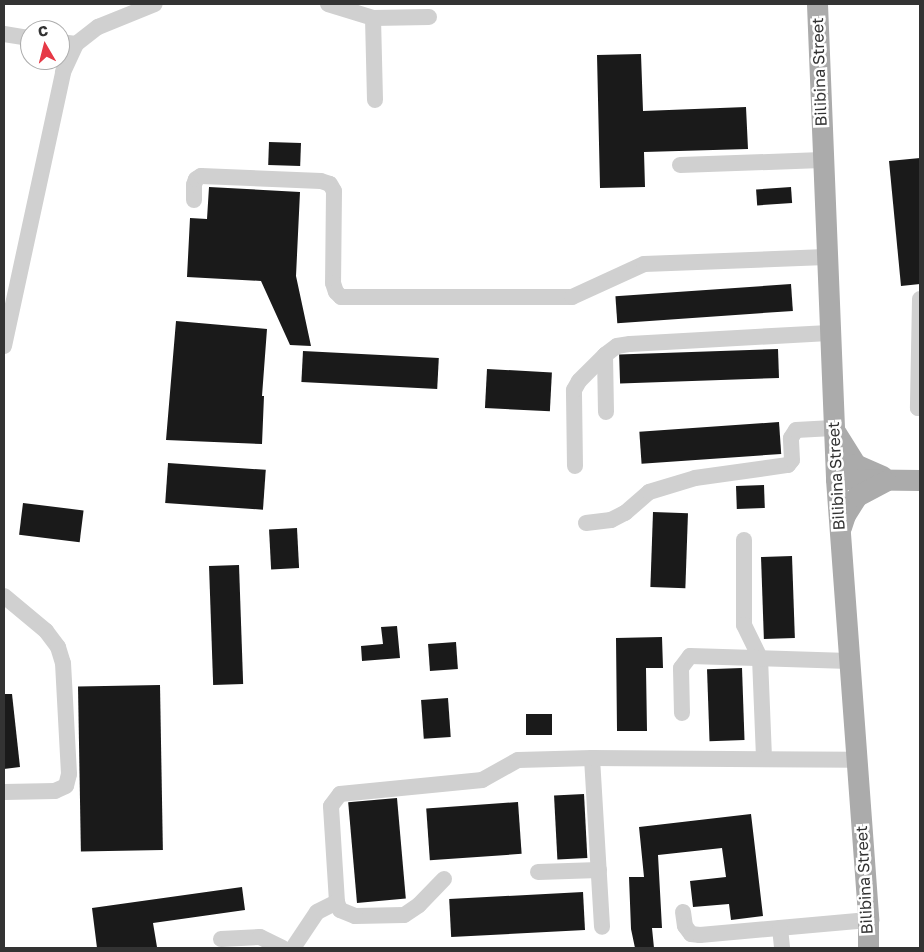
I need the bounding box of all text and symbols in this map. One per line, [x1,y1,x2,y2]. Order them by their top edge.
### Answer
street label: Bilibina Street [808,17,830,127]
north arrow [20,20,70,70]
text: С [37,22,49,40]
street label: Bilibina Street [824,421,848,531]
street label: Bilibina Street [852,825,876,935]

